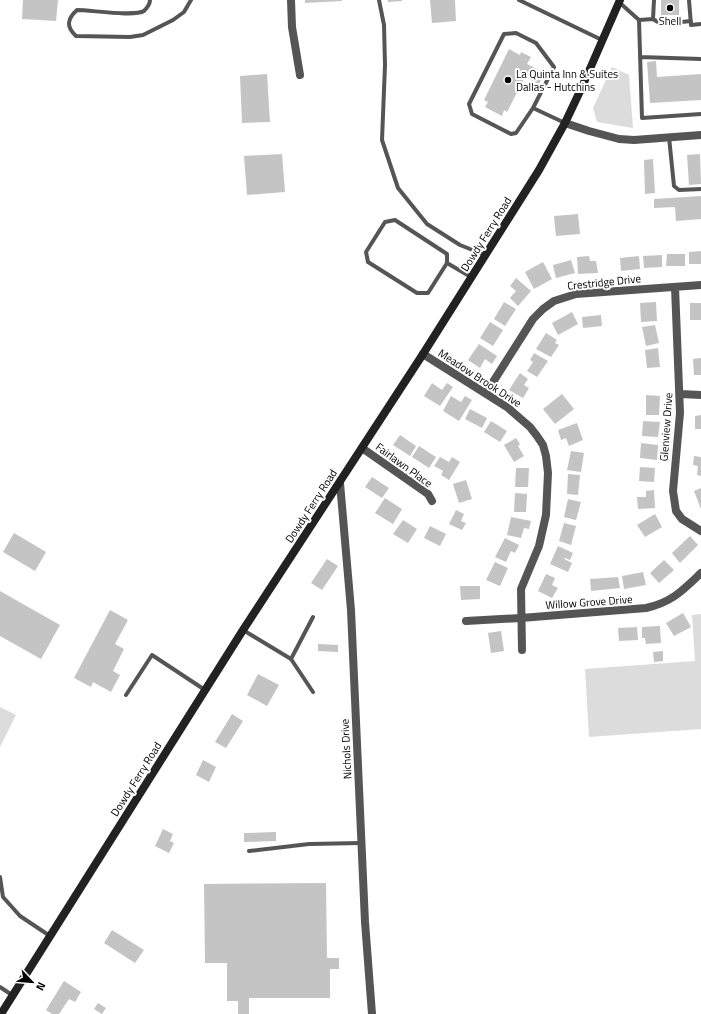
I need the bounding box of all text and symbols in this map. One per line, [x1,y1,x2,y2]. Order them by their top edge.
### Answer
marker: Shell [665,3,675,13]
place label: Shell [659,13,681,29]
place label: La Quinta Inn & Suites Dallas - Hutchins [516,66,618,95]
marker: La Quinta Inn & Suites Dallas - Hutchins [503,75,513,85]
street label: Dowdy Ferry Road [457,194,515,274]
street label: Crestridge Drive [566,270,642,294]
street label: Meadow Brook Drive [435,345,525,411]
street label: Glenview Drive [656,392,676,462]
street label: Fairlawn Place [372,439,436,491]
street label: Dowdy Ferry Road [281,466,341,546]
street label: Willow Grove Drive [545,591,633,613]
street label: Nichols Drive [336,718,356,780]
street label: Dowdy Ferry Road [107,739,165,819]
north arrow [12,962,52,1002]
text: N [32,979,50,993]

